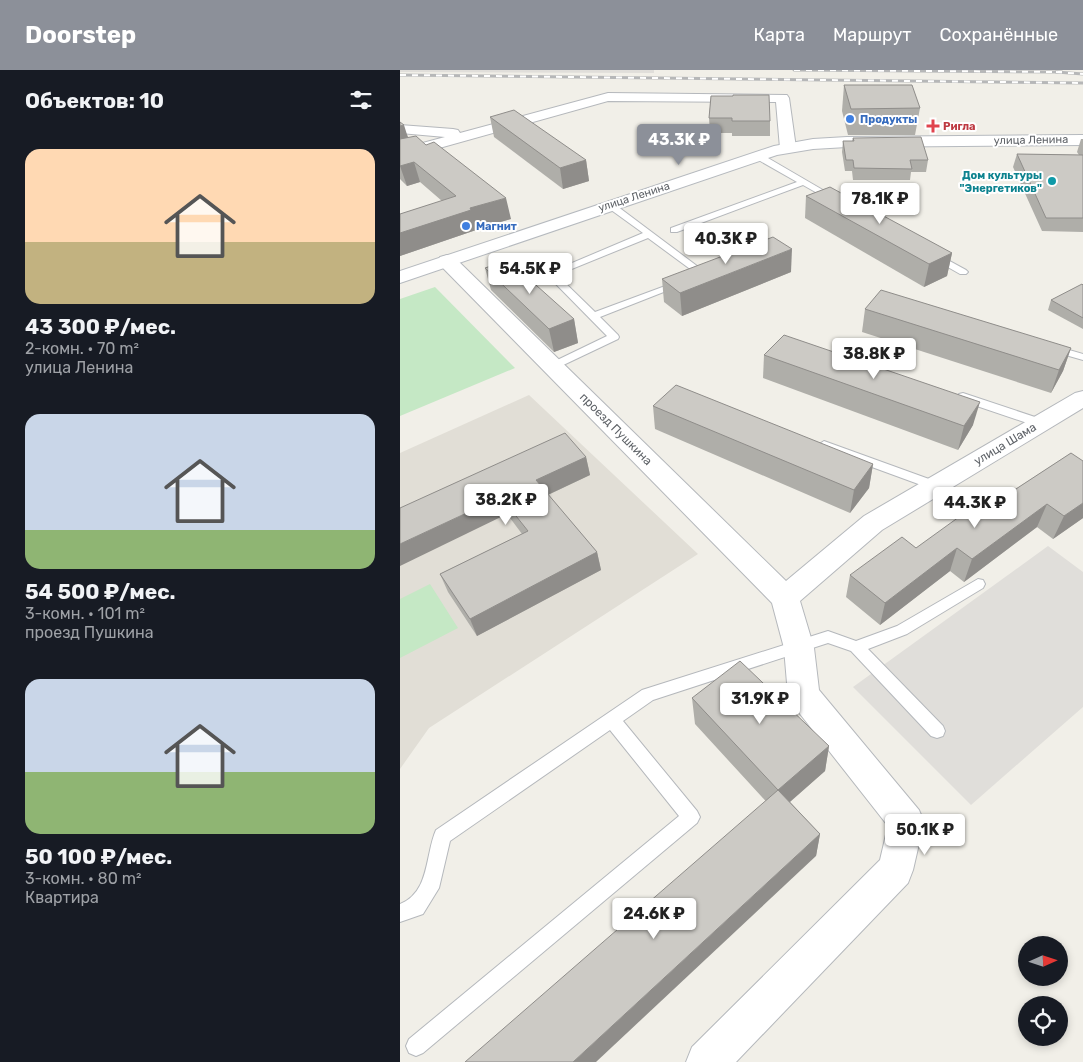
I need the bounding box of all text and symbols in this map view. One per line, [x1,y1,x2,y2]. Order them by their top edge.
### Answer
text: Doorstep [25,21,136,49]
text: Карта [754,24,805,46]
text: Маршрут [833,24,912,46]
text: Сохранённые [940,24,1058,46]
icon: filters [347,86,375,114]
text: Объектов: 10 [25,88,164,113]
marker: Продукты [844,113,856,125]
place label: Продукты [860,113,917,126]
marker: Ригла [927,120,939,132]
place label: Ригла [943,120,976,133]
pin: 43.3K ₽ [633,124,725,166]
text: 43.3K ₽ [648,130,710,149]
street label: улица Ленина [994,133,1068,147]
place label: Дом культуры "Энергетиков" [960,169,1042,195]
marker: Дом культуры "Энергетиков" [1046,175,1058,187]
street label: улица Ленина [597,179,671,215]
icon: home [155,181,245,271]
pin: 78.1K ₽ [834,182,926,225]
text: 78.1K ₽ [852,189,908,208]
marker: Магнит [460,220,472,232]
place label: Магнит [476,220,517,233]
pin: 40.3K ₽ [680,222,772,265]
text: 40.3K ₽ [695,229,757,248]
pin: 54.5K ₽ [484,252,576,295]
text: 54.5K ₽ [499,259,561,278]
text: 43 300 ₽/мес. [25,314,176,339]
pin: 38.8K ₽ [828,338,920,380]
text: 2-комн. · 70 m² [25,339,139,358]
text: 38.8K ₽ [843,344,905,363]
text: улица Ленина [25,358,133,377]
street label: проезд Пушкина [577,390,655,468]
street label: улица Шама [971,420,1039,468]
icon: home [155,446,245,536]
pin: 38.2K ₽ [460,484,552,526]
pin: 44.3K ₽ [929,486,1021,529]
text: 38.2K ₽ [475,490,537,509]
text: 44.3K ₽ [944,493,1006,512]
text: 54 500 ₽/мес. [25,579,176,604]
text: 3-комн. · 101 m² [25,604,145,623]
text: проезд Пушкина [25,623,154,642]
pin: 31.9K ₽ [714,682,806,725]
text: 31.9K ₽ [731,689,789,708]
icon: home [155,711,245,801]
pin: 50.1K ₽ [879,814,971,856]
text: 50.1K ₽ [896,820,954,839]
text: 50 100 ₽/мес. [25,844,172,869]
text: 3-комн. · 80 m² [25,869,141,888]
text: Квартира [25,888,99,907]
pin: 24.6K ₽ [608,898,700,940]
text: 24.6K ₽ [623,904,685,923]
north arrow [1018,936,1068,986]
map controls [1018,936,1068,1046]
button: locate [1018,996,1068,1046]

